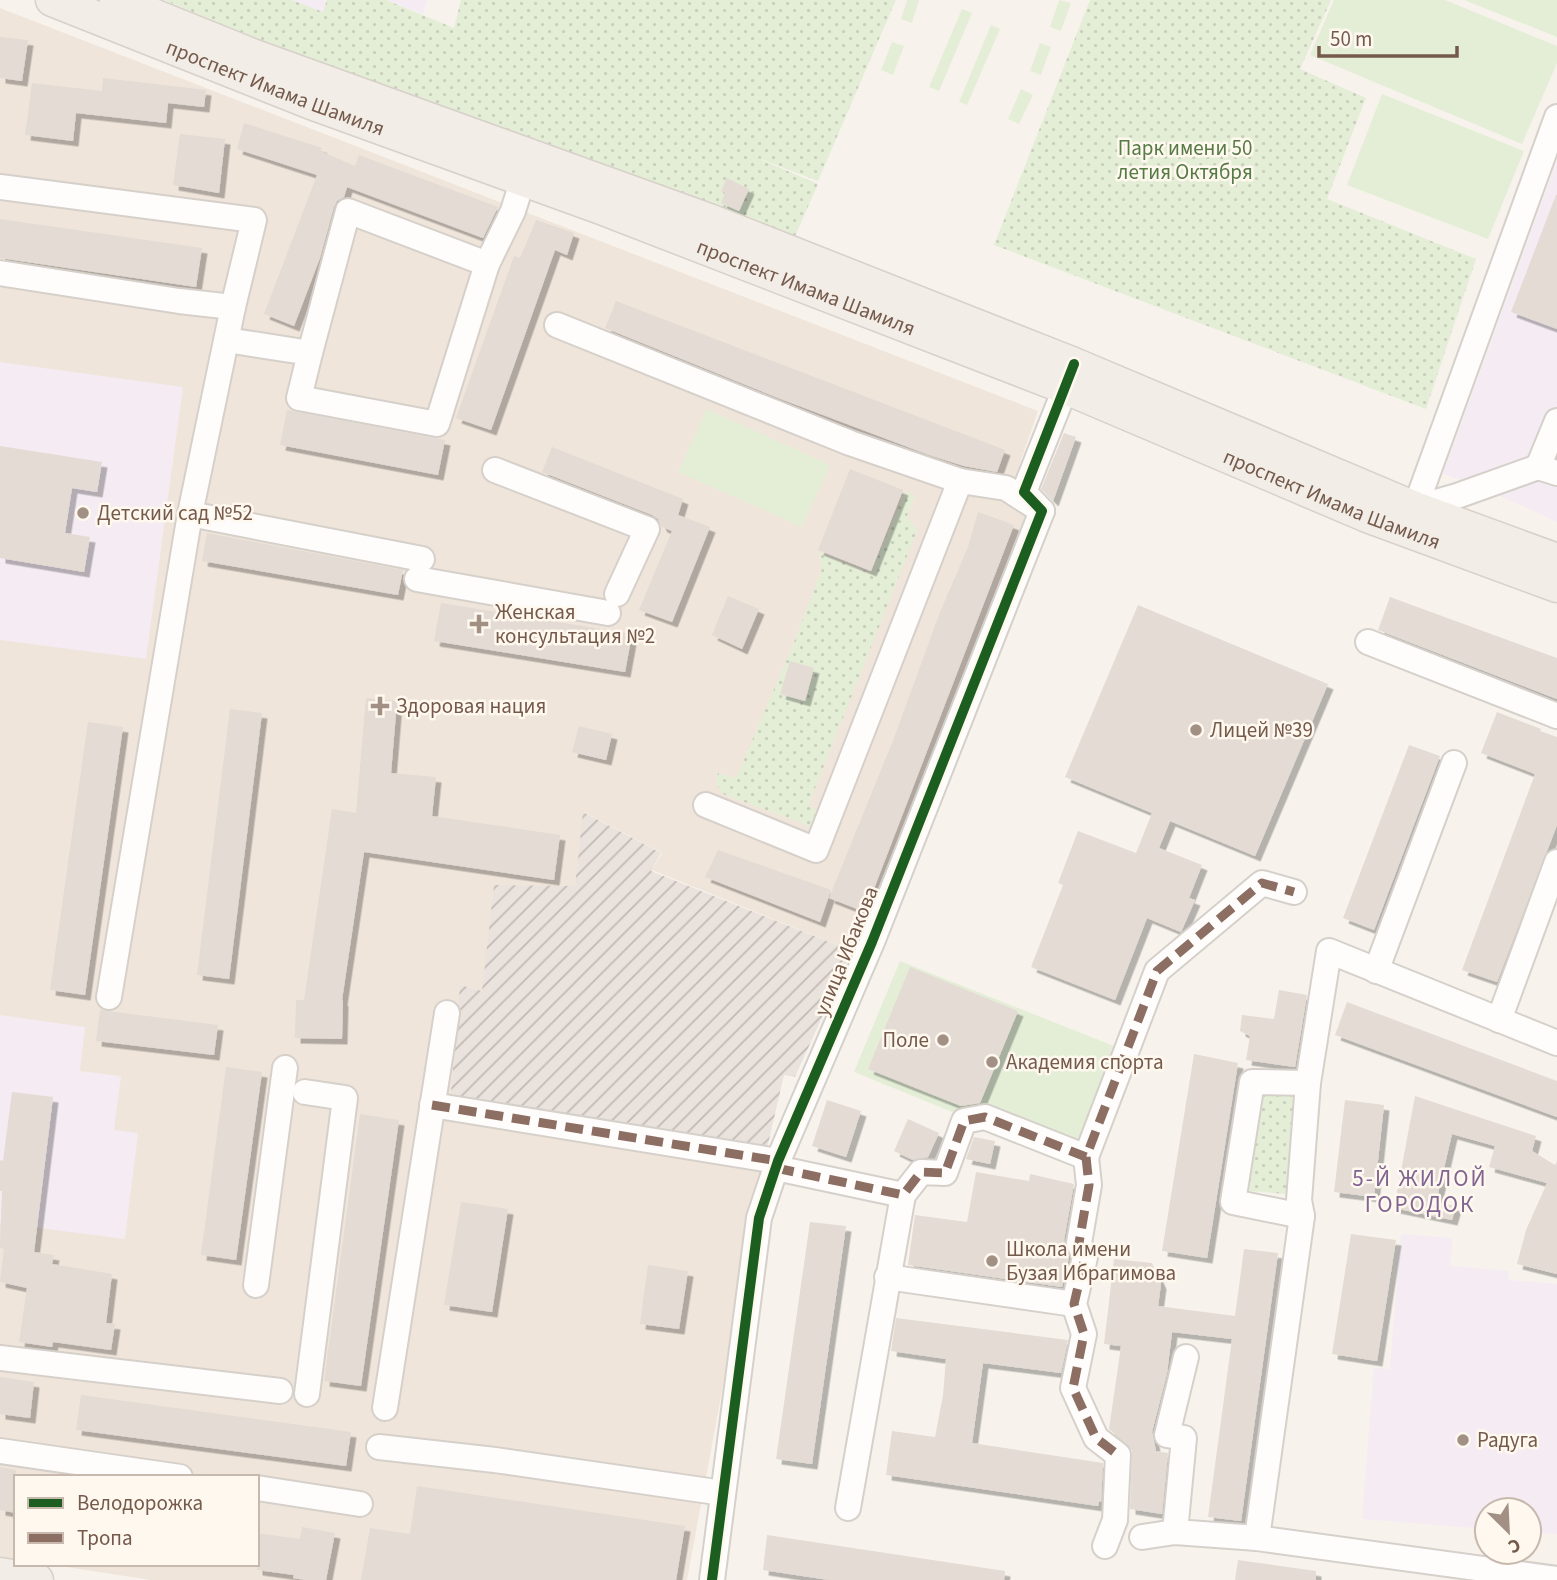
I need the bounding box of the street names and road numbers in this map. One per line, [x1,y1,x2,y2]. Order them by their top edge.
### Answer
street label: проспект Имама Шамиля [162,32,389,143]
street label: проспект Имама Шамиля [692,231,920,343]
street label: проспект Имама Шамиля [1219,442,1445,557]
street label: улица Ибакова [806,882,886,1020]

